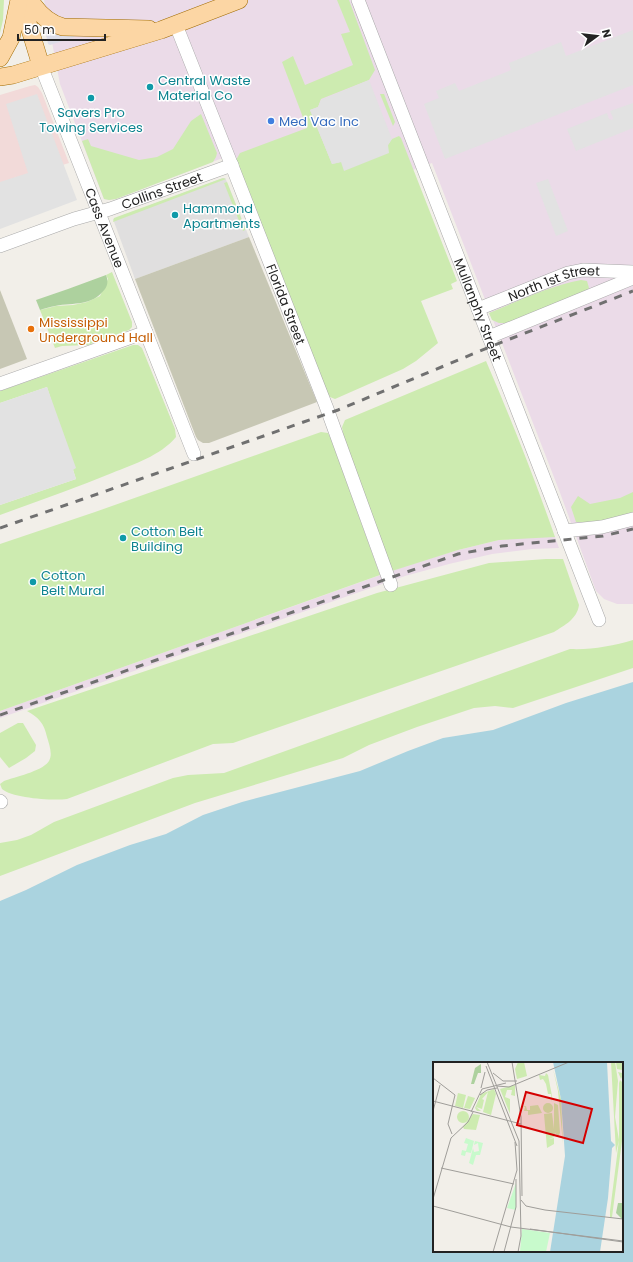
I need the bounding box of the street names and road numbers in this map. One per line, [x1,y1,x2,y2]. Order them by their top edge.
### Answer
street label: Collins Street [119,167,205,214]
street label: Cass Avenue [80,185,129,271]
street label: Mullanphy Street [450,255,507,364]
street label: North 1st Street [505,260,600,306]
street label: Florida Street [262,261,311,348]

